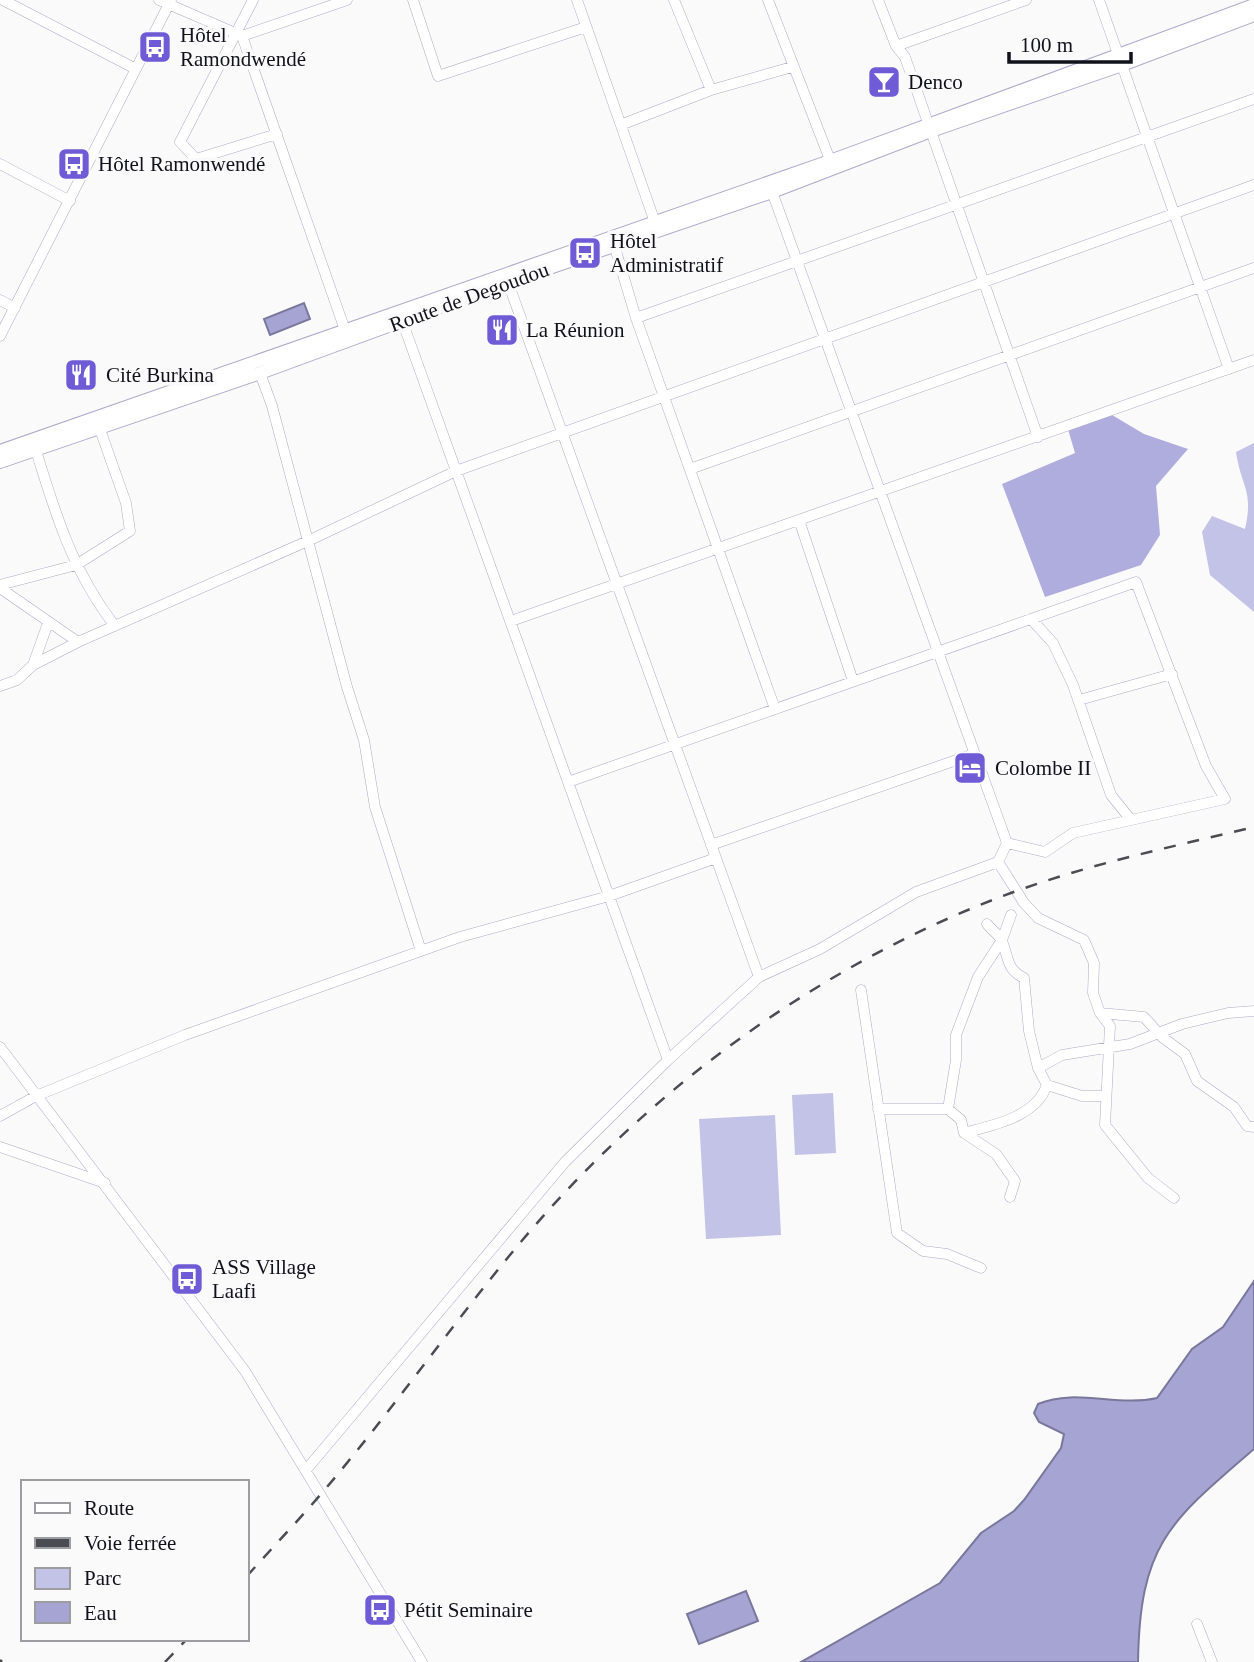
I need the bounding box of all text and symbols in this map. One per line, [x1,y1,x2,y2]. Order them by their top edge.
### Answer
scale bar [1009,21,1132,65]
place label: Hôtel Ramondwendé [180,23,306,71]
bus stop icon: Hôtel Ramondwendé [136,28,174,66]
text: 100 m [1020,33,1073,57]
bar icon: Denco [865,63,903,101]
place label: Denco [908,70,963,94]
bus stop icon: Hôtel Ramonwendé [55,145,93,183]
place label: Hôtel Ramonwendé [98,152,265,176]
place label: Hôtel Administratif [610,229,723,277]
bus stop icon: Hôtel Administratif [566,234,604,272]
street label: Route de Degoudou [386,257,552,337]
restaurant icon: La Réunion [483,311,521,349]
place label: La Réunion [526,318,625,342]
restaurant icon: Cité Burkina [62,356,100,394]
place label: Cité Burkina [106,363,215,387]
hotel icon: Colombe II [951,749,989,787]
place label: Colombe II [995,756,1091,780]
place label: ASS Village Laafi [212,1255,316,1303]
bus stop icon: ASS Village Laafi [168,1260,206,1298]
legend [21,1480,248,1641]
text: Route [84,1496,134,1520]
text: Voie ferrée [84,1531,176,1555]
text: Parc [84,1566,121,1590]
bus stop icon: Pétit Seminaire [361,1591,399,1629]
place label: Pétit Seminaire [404,1598,533,1622]
text: Eau [84,1601,117,1625]

